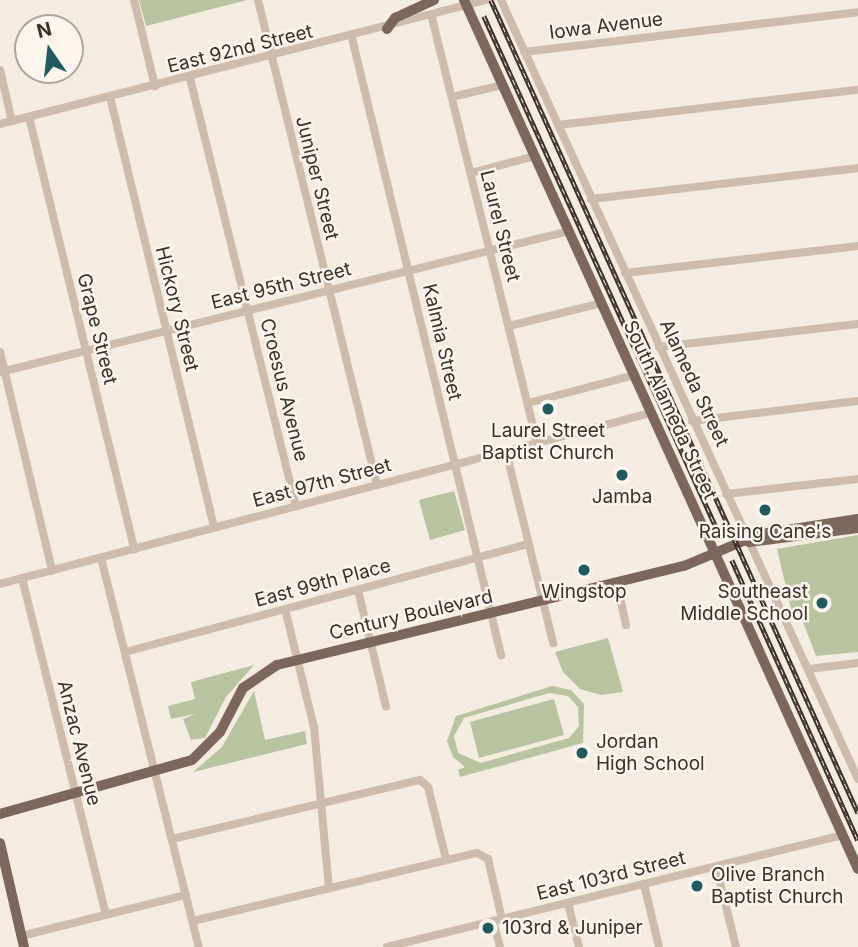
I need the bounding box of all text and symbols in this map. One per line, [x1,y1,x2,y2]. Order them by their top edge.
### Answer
street label: Iowa Avenue [548,8,664,44]
north arrow [14,14,84,84]
text: N [34,17,54,43]
street label: East 92nd Street [165,20,315,78]
street label: Juniper Street [291,114,343,242]
street label: Laurel Street [475,168,525,284]
street label: Hickory Street [150,244,204,374]
street label: East 95th Street [209,258,353,314]
street label: Grape Street [72,271,122,387]
street label: Kalmia Street [418,282,466,402]
street label: Croesus Avenue [255,316,313,464]
street label: Alameda Street [655,316,733,450]
street label: South Alameda Street [618,317,722,503]
marker: Laurel Street Baptist Church [540,401,556,417]
place label: Laurel Street Baptist Church [482,420,614,464]
street label: East 97th Street [250,454,394,512]
marker: Jamba [614,467,630,483]
place label: Jamba [592,486,652,508]
marker: Raising Cane's [757,502,773,518]
place label: Raising Cane's [699,521,831,543]
street label: East 99th Place [253,554,393,612]
marker: Wingstop [576,562,592,578]
place label: Wingstop [541,581,627,603]
place label: Southeast Middle School [680,581,808,625]
street label: Century Boulevard [327,585,495,645]
marker: Southeast Middle School [814,595,830,611]
street label: Anzac Avenue [52,678,106,808]
place label: Jordan High School [596,731,705,775]
marker: Jordan High School [574,745,590,761]
street label: East 103rd Street [534,846,688,906]
place label: Olive Branch Baptist Church [711,864,843,908]
marker: Olive Branch Baptist Church [689,878,705,894]
place label: 103rd & Juniper [502,917,643,939]
marker: 103rd & Juniper [480,920,496,936]

